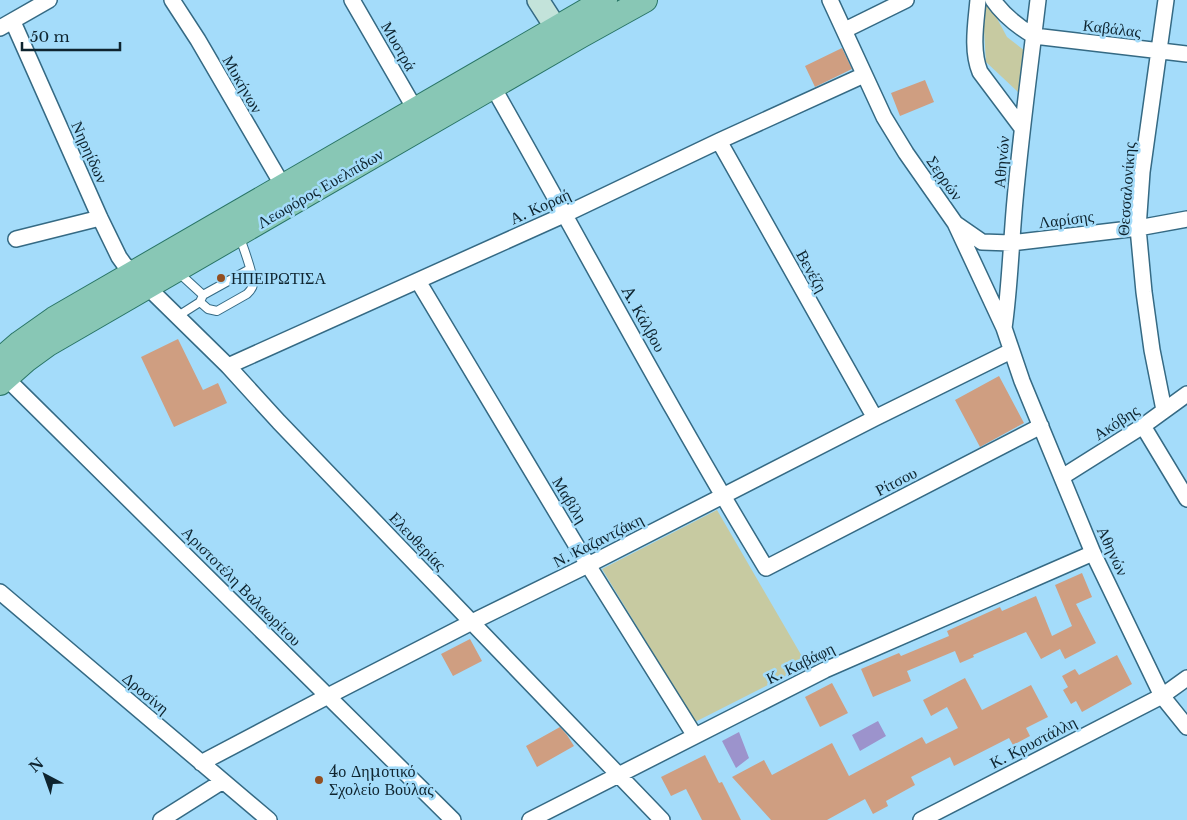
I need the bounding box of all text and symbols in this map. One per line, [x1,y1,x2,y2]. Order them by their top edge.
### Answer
street label: Καβάλας [1082,15,1143,42]
street label: Μυστρά [377,18,421,75]
scale bar [22,20,120,52]
text: 50 m [30,27,70,46]
street label: Μυκήνων [218,51,268,117]
street label: Νηρηίδων [67,118,113,186]
street label: Αθηνών [989,135,1013,189]
street label: Θεσσαλονίκης [1113,141,1139,237]
street label: Λεωφόρος Ευελπίδων [253,144,387,232]
street label: Σερρών [923,152,967,204]
street label: Α. Κοραή [506,184,574,228]
street label: Λαρίσης [1037,206,1095,232]
street label: Βενέζη [792,246,832,296]
place label: ΗΠΕΙΡΩΤΙΣΑ [231,268,326,288]
marker: ΗΠΕΙΡΩΤΙΣΑ [215,272,227,284]
street label: A. Κάλβου [617,282,670,356]
street label: Ακόβης [1090,400,1143,444]
street label: Ρίτσου [872,462,920,500]
street label: Μαβίλη [548,473,592,527]
street label: Ελευθερίας [385,508,451,575]
street label: Ν. Καζαντζάκη [549,509,647,571]
street label: Αριστοτέλη Βαλαωρίτου [178,522,306,650]
street label: Αθηνών [1093,523,1133,579]
street label: Κ. Καβάφη [762,638,838,688]
street label: Δροσίνη [119,668,173,718]
street label: Κ. Κρυστάλλη [986,712,1080,772]
north arrow [20,750,70,800]
text: N [26,754,47,776]
place label: 4ο Δημοτικό Σχολείο Βούλας [329,761,434,799]
marker: 4ο Δημοτικό Σχολείο Βούλας [313,774,325,786]

